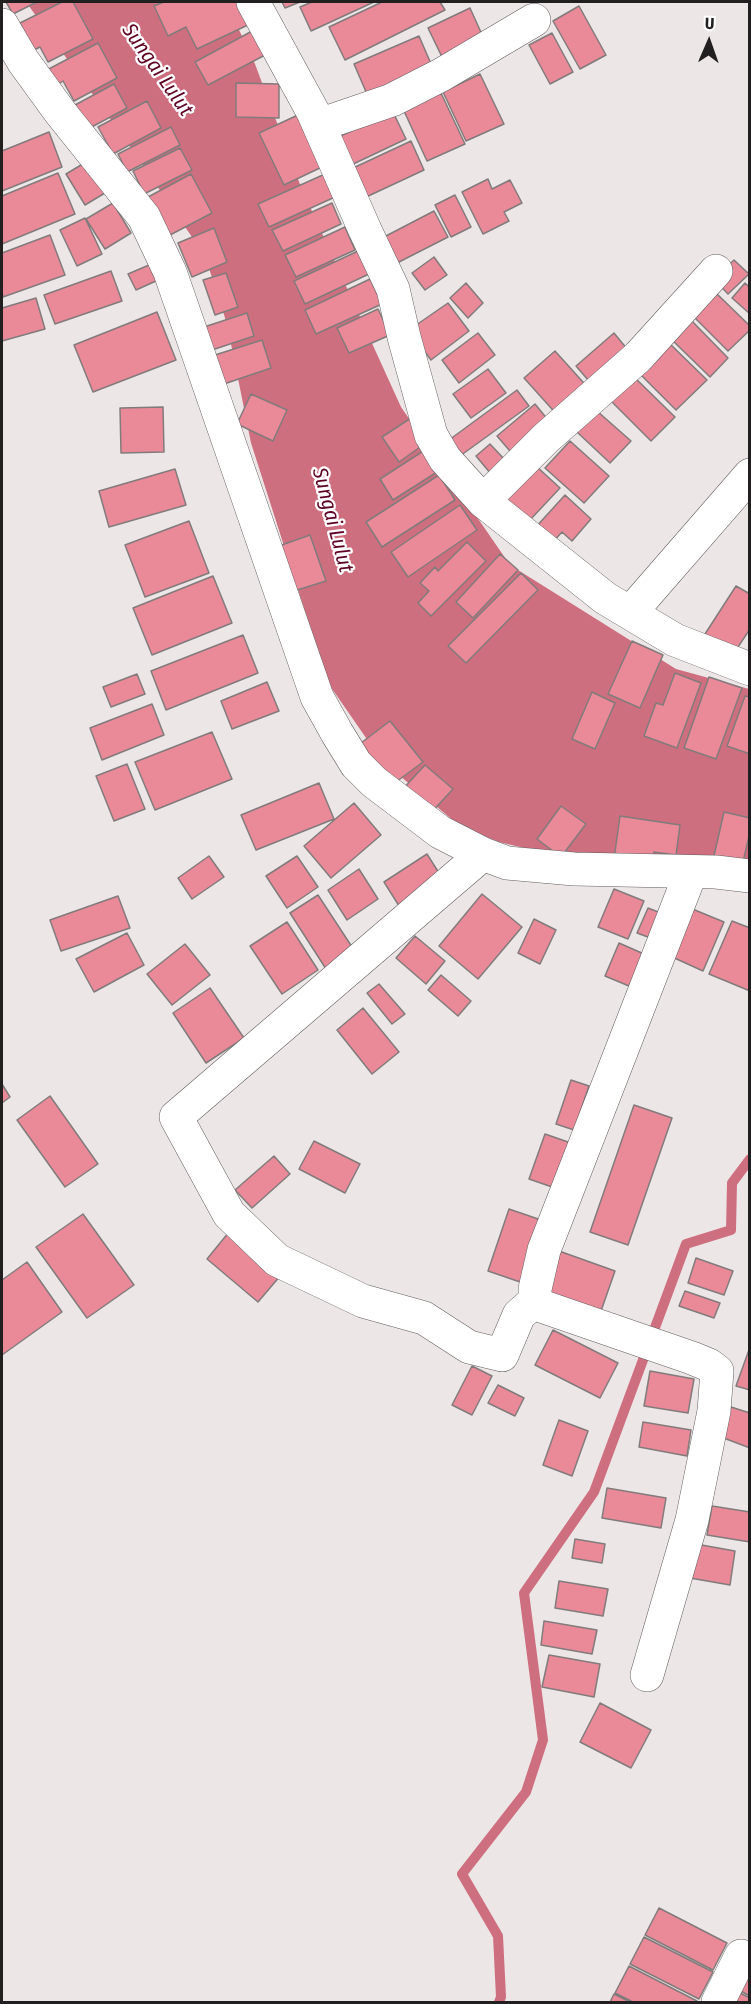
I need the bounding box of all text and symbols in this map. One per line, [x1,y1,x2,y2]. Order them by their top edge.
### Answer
north arrow [679,12,739,72]
text: U [705,14,715,33]
water label: Sungai Lulut [116,19,198,121]
water label: Sungai Lulut [306,465,358,575]

